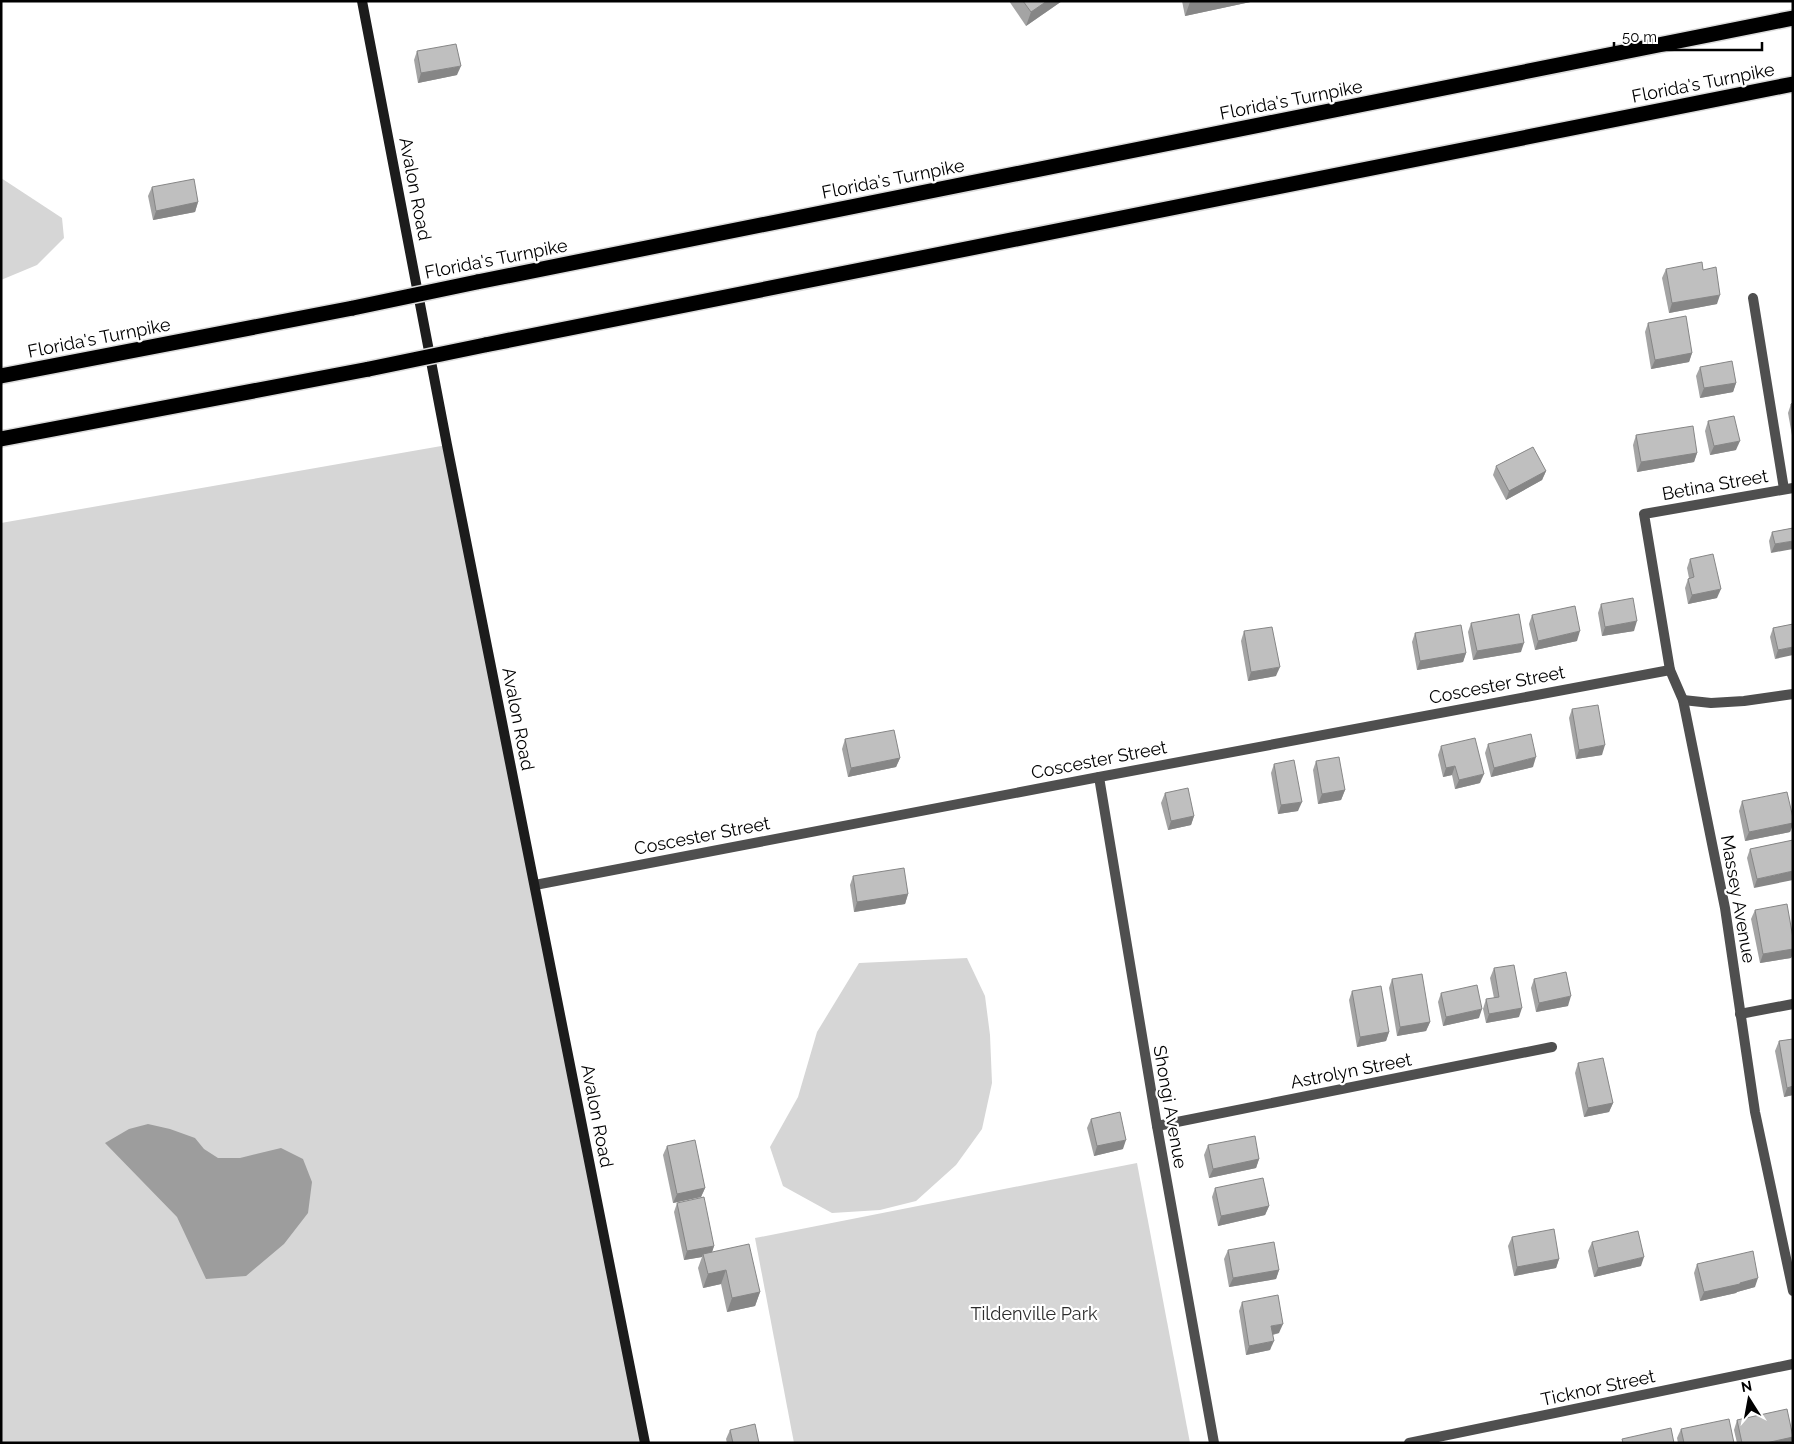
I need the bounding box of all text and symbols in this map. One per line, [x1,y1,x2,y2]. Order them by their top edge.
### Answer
scale bar [1614,20,1762,52]
text: 50 m [1622,28,1657,46]
street label: Florida's Turnpike [1630,58,1776,107]
street label: Florida's Turnpike [1218,75,1364,124]
street label: Avalon Road [395,136,436,242]
street label: Florida's Turnpike [820,154,966,203]
street label: Florida's Turnpike [423,234,569,283]
street label: Florida's Turnpike [26,313,172,362]
street label: Betina Street [1660,465,1770,504]
street label: Coscester Street [1427,661,1566,708]
street label: Avalon Road [498,666,539,772]
street label: Coscester Street [1029,736,1168,783]
street label: Coscester Street [632,812,771,859]
street label: Massey Avenue [1717,833,1760,965]
street label: Shongi Avenue [1149,1044,1192,1171]
street label: Astrolyn Street [1289,1048,1413,1093]
street label: Avalon Road [577,1063,618,1169]
park label: Tildenville Park [970,1303,1098,1324]
street label: Ticknor Street [1539,1365,1657,1410]
north arrow [1724,1374,1774,1424]
text: N [1740,1377,1753,1395]

